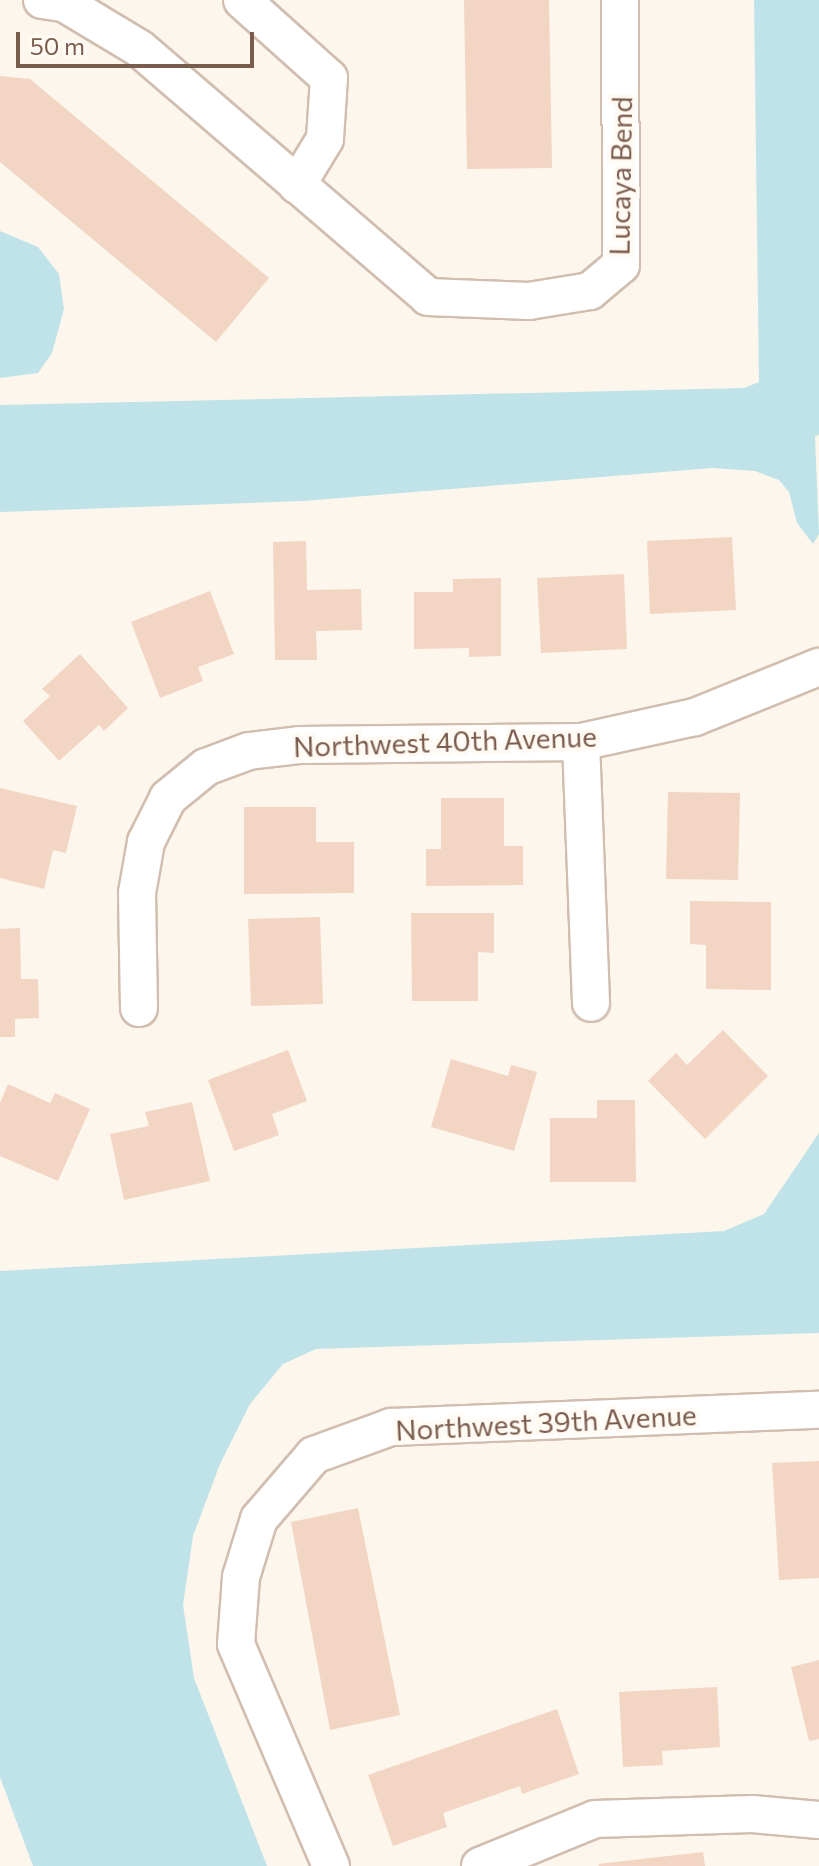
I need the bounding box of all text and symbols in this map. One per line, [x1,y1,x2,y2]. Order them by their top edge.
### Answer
scale bar [20,16,258,66]
text: 50 m [30,31,85,60]
street label: Lucaya Bend [602,96,638,256]
street label: Northwest 40th Avenue [293,719,597,763]
street label: Northwest 39th Avenue [395,1397,697,1447]

